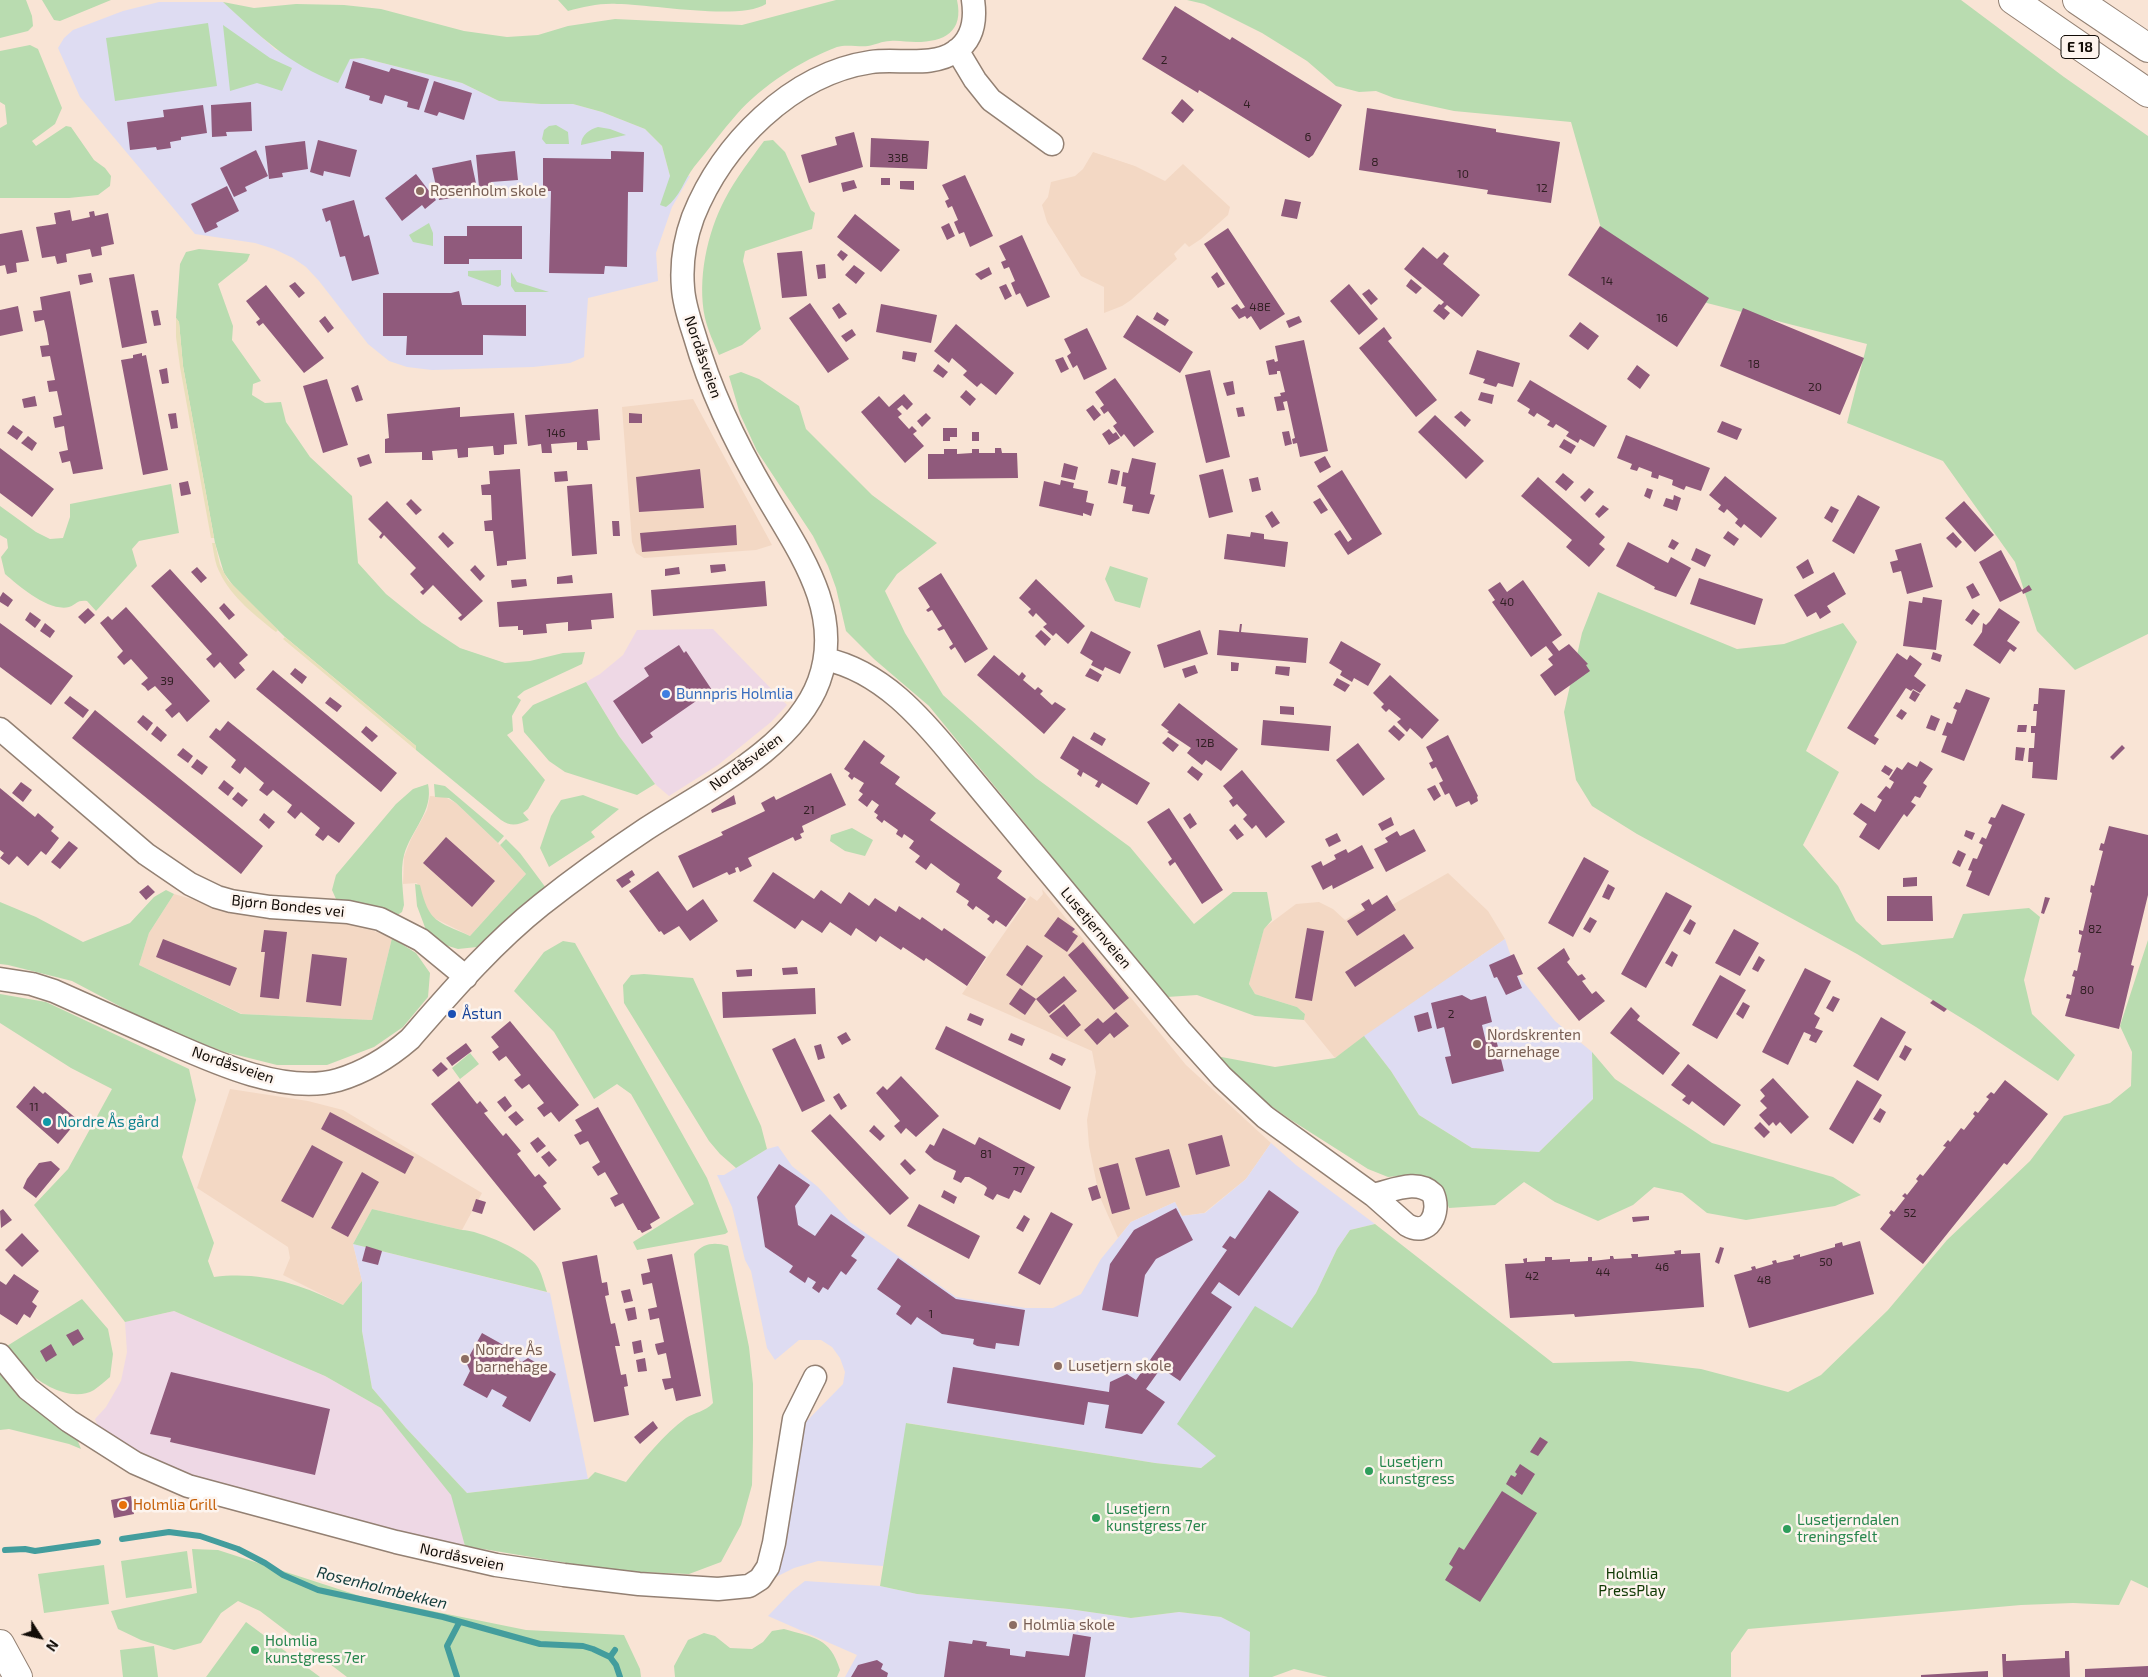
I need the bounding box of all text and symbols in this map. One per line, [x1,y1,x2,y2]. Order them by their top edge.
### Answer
road number: E 18 [2061,36,2099,58]
house number: 2 [1161,53,1167,67]
house number: 4 [1243,97,1251,111]
house number: 6 [1305,130,1311,144]
house number: 33B [888,151,908,165]
house number: 8 [1371,155,1379,169]
house number: 10 [1457,167,1469,181]
house number: 12 [1536,181,1548,195]
place label: Rosenholm skole [430,182,546,200]
marker: Rosenholm skole [414,185,426,197]
house number: 14 [1601,274,1613,288]
house number: 48E [1249,300,1271,314]
house number: 16 [1656,311,1668,325]
street label: Nordåsveien [681,314,725,400]
house number: 18 [1748,357,1760,371]
house number: 20 [1808,380,1822,394]
house number: 146 [546,426,566,440]
house number: 40 [1500,595,1514,609]
house number: 39 [160,674,174,688]
place label: Bunnpris Holmlia [676,685,793,703]
marker: Bunnpris Holmlia [660,688,672,700]
street label: Nordåsveien [706,730,786,794]
house number: 12B [1196,736,1214,750]
house number: 21 [803,803,815,817]
street label: Lusetjernveien [1057,884,1135,972]
street label: Bjørn Bondes vei [231,891,345,921]
house number: 82 [2088,922,2102,936]
house number: 80 [2080,983,2094,997]
place label: Åstun [462,1005,502,1023]
house number: 2 [1448,1007,1454,1021]
marker: Åstun [446,1008,458,1020]
place label: Nordskrenten barnehage [1487,1026,1581,1061]
marker: Nordskrenten barnehage [1471,1038,1483,1050]
street label: Nordåsveien [190,1043,276,1087]
house number: 11 [29,1100,39,1114]
place label: Nordre Ås gård [57,1113,159,1131]
marker: Nordre Ås gård [41,1116,53,1128]
house number: 81 [980,1147,992,1161]
house number: 77 [1013,1164,1025,1178]
house number: 52 [1903,1206,1917,1220]
house number: 50 [1819,1255,1833,1269]
house number: 46 [1655,1260,1669,1274]
house number: 44 [1596,1265,1610,1279]
house number: 42 [1525,1269,1539,1283]
house number: 48 [1757,1273,1771,1287]
house number: 1 [929,1307,933,1321]
place label: Nordre Ås barnehage [475,1341,548,1376]
marker: Nordre Ås barnehage [459,1353,471,1365]
place label: Lusetjern skole [1068,1357,1172,1375]
marker: Lusetjern skole [1052,1360,1064,1372]
place label: Lusetjern kunstgress [1379,1453,1455,1488]
marker: Lusetjern kunstgress [1363,1465,1375,1477]
place label: Holmlia Grill [133,1496,217,1514]
marker: Holmlia Grill [117,1499,129,1511]
place label: Lusetjern kunstgress 7er [1106,1500,1207,1535]
place label: Lusetjerndalen treningsfelt [1797,1511,1899,1546]
marker: Lusetjern kunstgress 7er [1090,1512,1102,1524]
marker: Lusetjerndalen treningsfelt [1781,1523,1793,1535]
street label: Nordåsveien [418,1539,506,1575]
water label: Rosenholmbekken [315,1562,449,1614]
park label: Holmlia PressPlay [1598,1565,1666,1600]
north arrow [15,1612,65,1662]
place label: Holmlia skole [1023,1616,1115,1634]
marker: Holmlia skole [1007,1619,1019,1631]
place label: Holmlia kunstgress 7er [265,1632,366,1667]
text: N [43,1637,63,1655]
marker: Holmlia kunstgress 7er [249,1644,261,1656]

